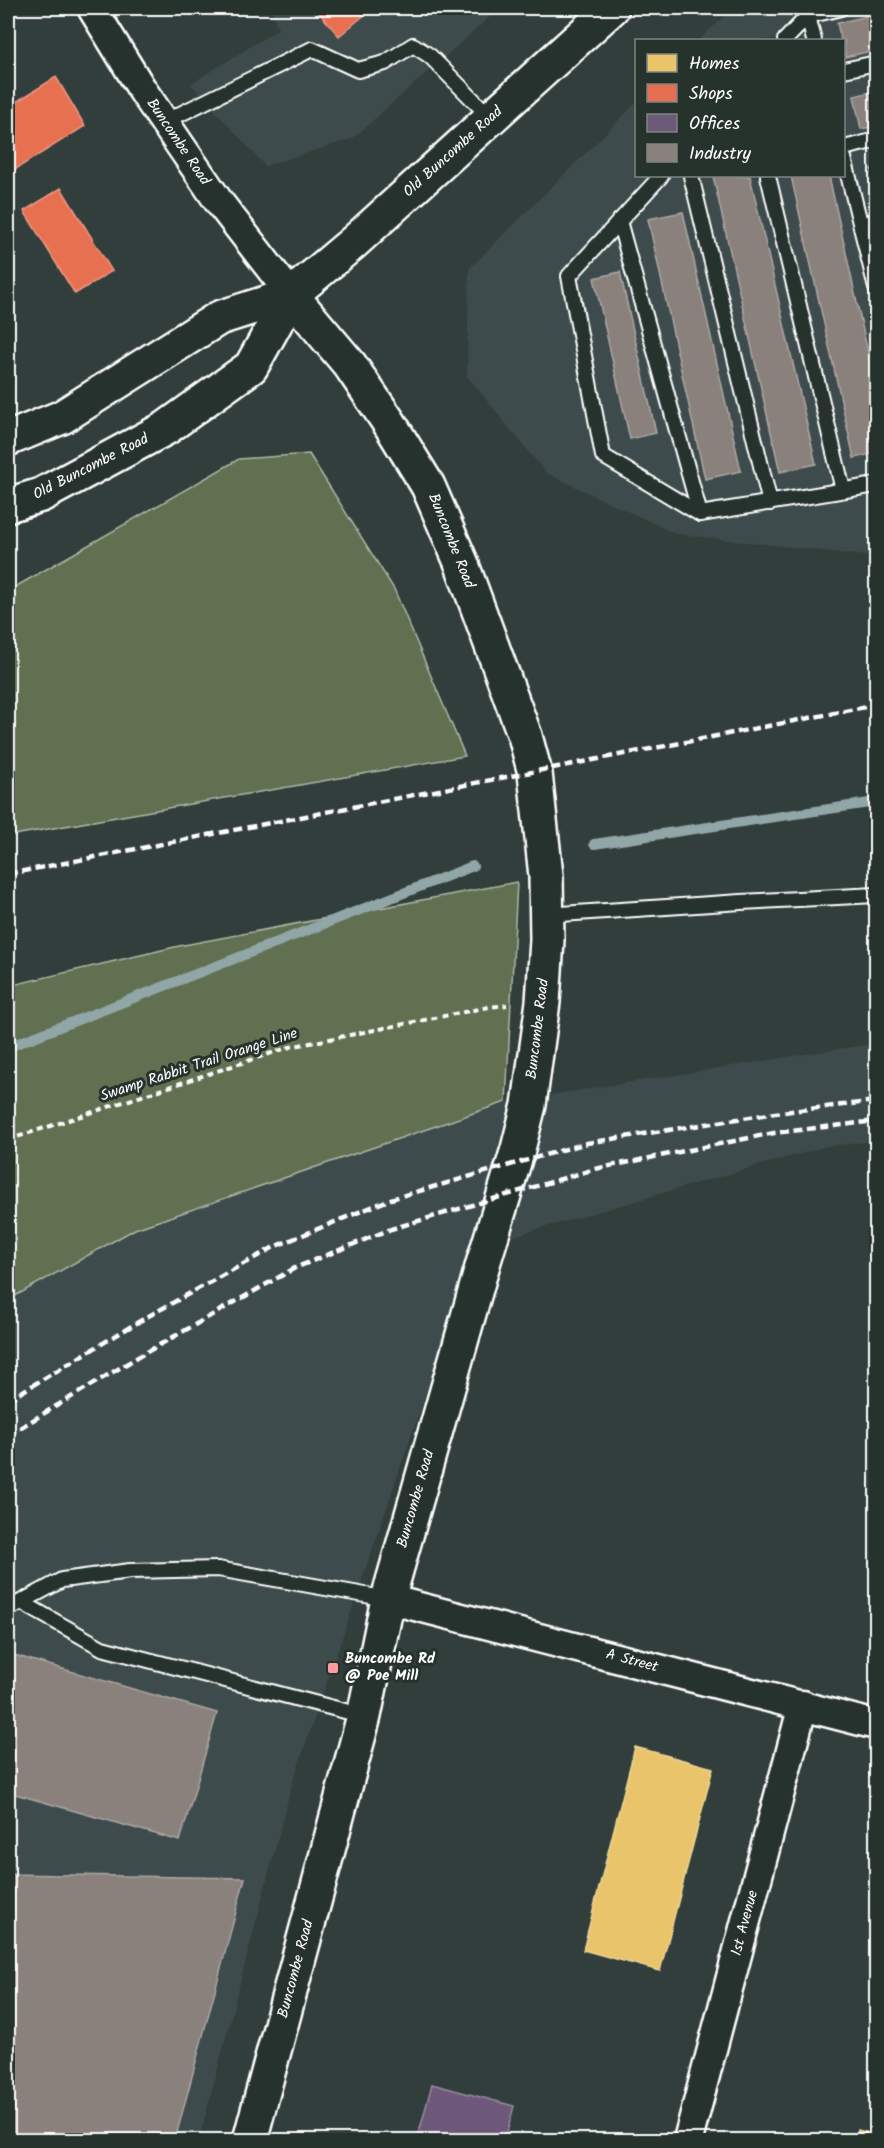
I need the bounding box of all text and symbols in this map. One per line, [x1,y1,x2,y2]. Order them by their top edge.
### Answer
legend [635,39,845,177]
text: Homes [689,50,740,79]
text: Shops [689,80,733,109]
street label: Buncombe Road [140,93,216,191]
street label: Old Buncombe Road [398,100,509,203]
text: Offices [689,110,740,139]
text: Industry [689,140,751,169]
street label: Old Buncombe Road [29,427,154,507]
street label: Buncombe Road [421,490,481,593]
street label: Buncombe Road [520,977,556,1081]
street label: Swamp Rabbit Trail Orange Line [97,1022,301,1108]
street label: Buncombe Road [391,1447,442,1551]
street label: A Street [603,1643,661,1680]
place label: Buncombe Rd @ Poe Mill [345,1647,436,1688]
marker: Buncombe Rd @ Poe Mill [326,1661,340,1675]
street label: 1st Avenue [725,1887,765,1959]
street label: Buncombe Road [271,1917,321,2021]

